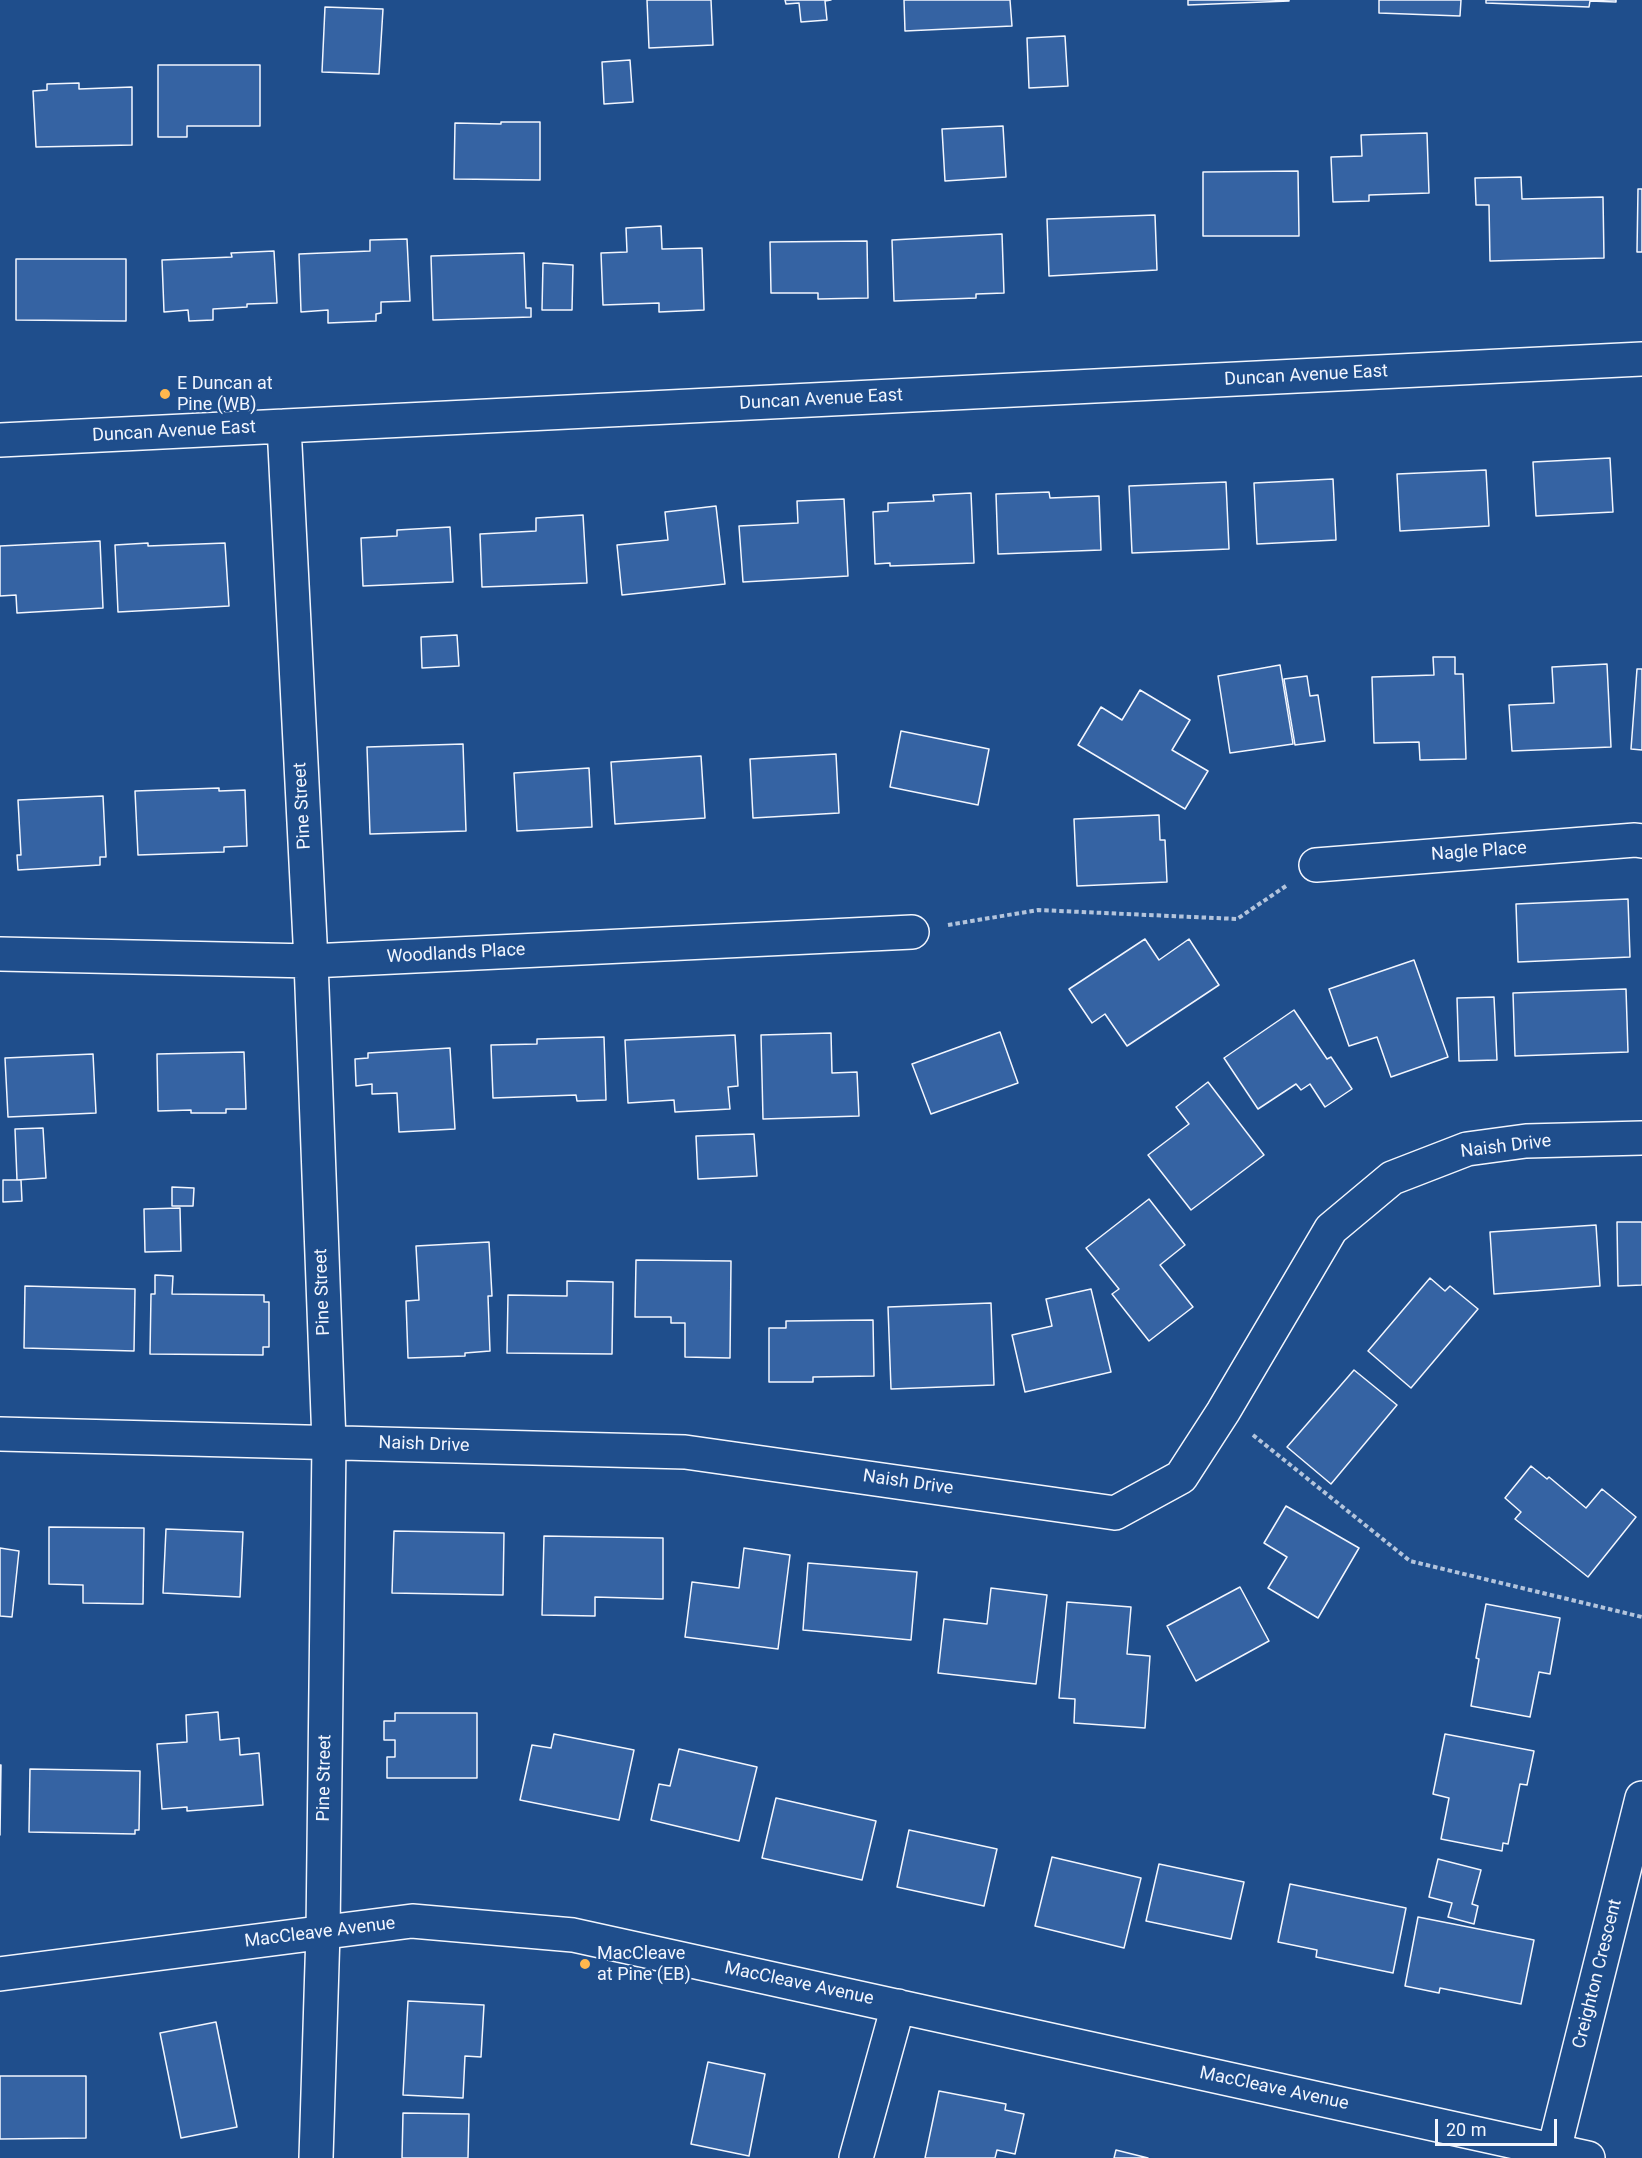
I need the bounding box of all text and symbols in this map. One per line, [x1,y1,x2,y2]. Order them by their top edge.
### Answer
street label: Duncan Avenue East [1224,361,1388,391]
place label: E Duncan at Pine (WB) [177,373,273,416]
street label: Duncan Avenue East [739,385,903,415]
marker: E Duncan at Pine (WB) [158,387,172,401]
street label: Duncan Avenue East [92,417,256,447]
street label: Pine Street [290,762,316,850]
street label: Nagle Place [1431,838,1527,866]
street label: Woodlands Place [386,940,526,968]
street label: Naish Drive [1459,1131,1553,1163]
street label: Pine Street [311,1248,335,1336]
street label: Naish Drive [378,1433,470,1457]
street label: Naish Drive [861,1466,955,1500]
street label: Pine Street [313,1734,337,1822]
street label: Creighton Crescent [1569,1897,1627,2051]
street label: MacCleave Avenue [243,1913,397,1953]
place label: MacCleave at Pine (EB) [597,1943,691,1986]
marker: MacCleave at Pine (EB) [578,1957,592,1971]
street label: MacCleave Avenue [723,1958,875,2010]
street label: MacCleave Avenue [1198,2063,1350,2115]
scale bar [1438,2107,1560,2145]
text: 20 m [1446,2119,1486,2140]

